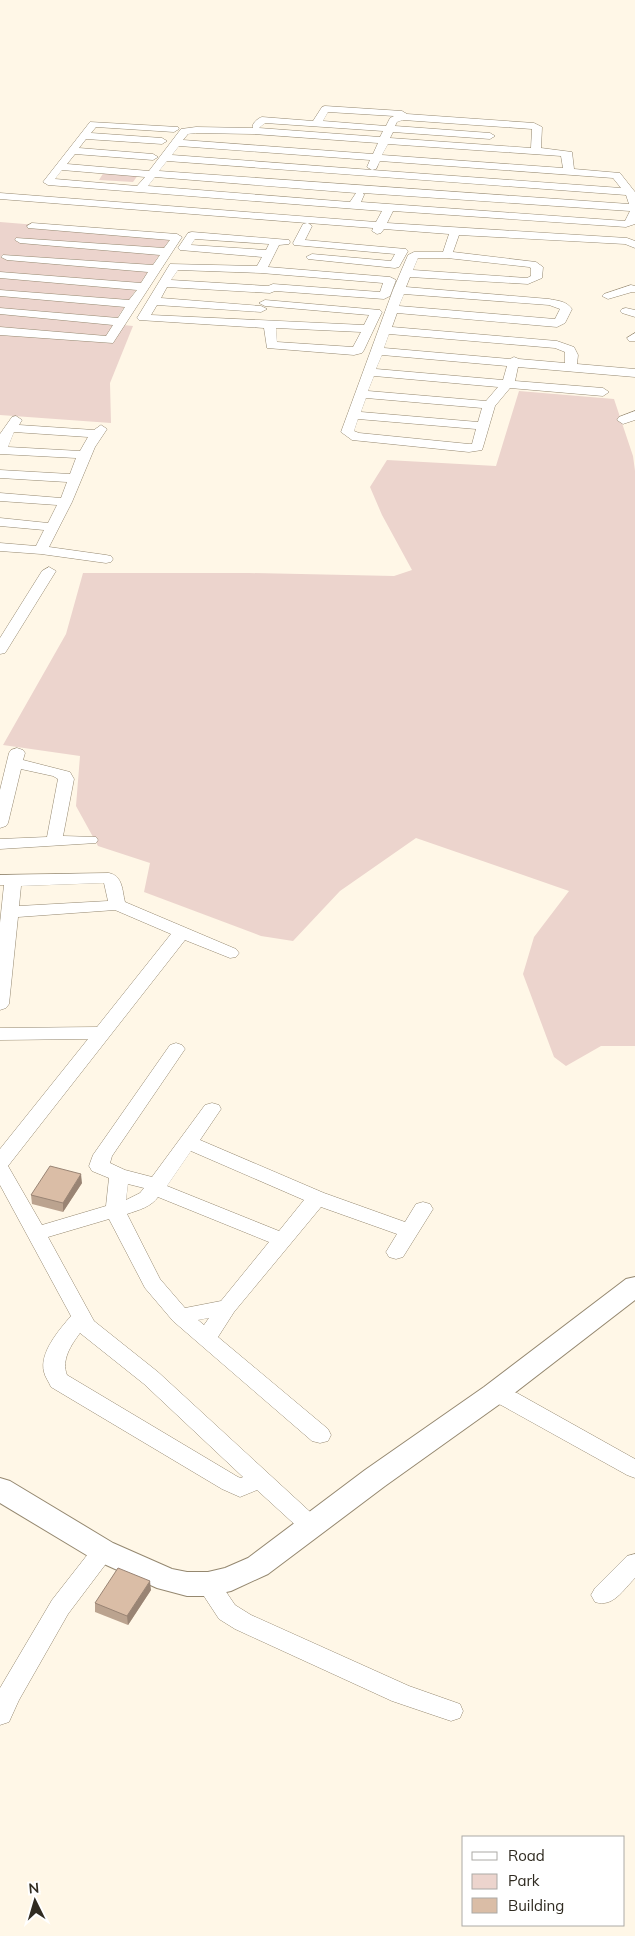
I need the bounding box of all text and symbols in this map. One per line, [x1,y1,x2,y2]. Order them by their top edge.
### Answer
legend [462,1836,625,1926]
text: Road [508,1846,545,1865]
text: Park [508,1871,540,1890]
north arrow [10,1876,60,1926]
text: N [28,1879,40,1897]
text: Building [508,1896,564,1915]

